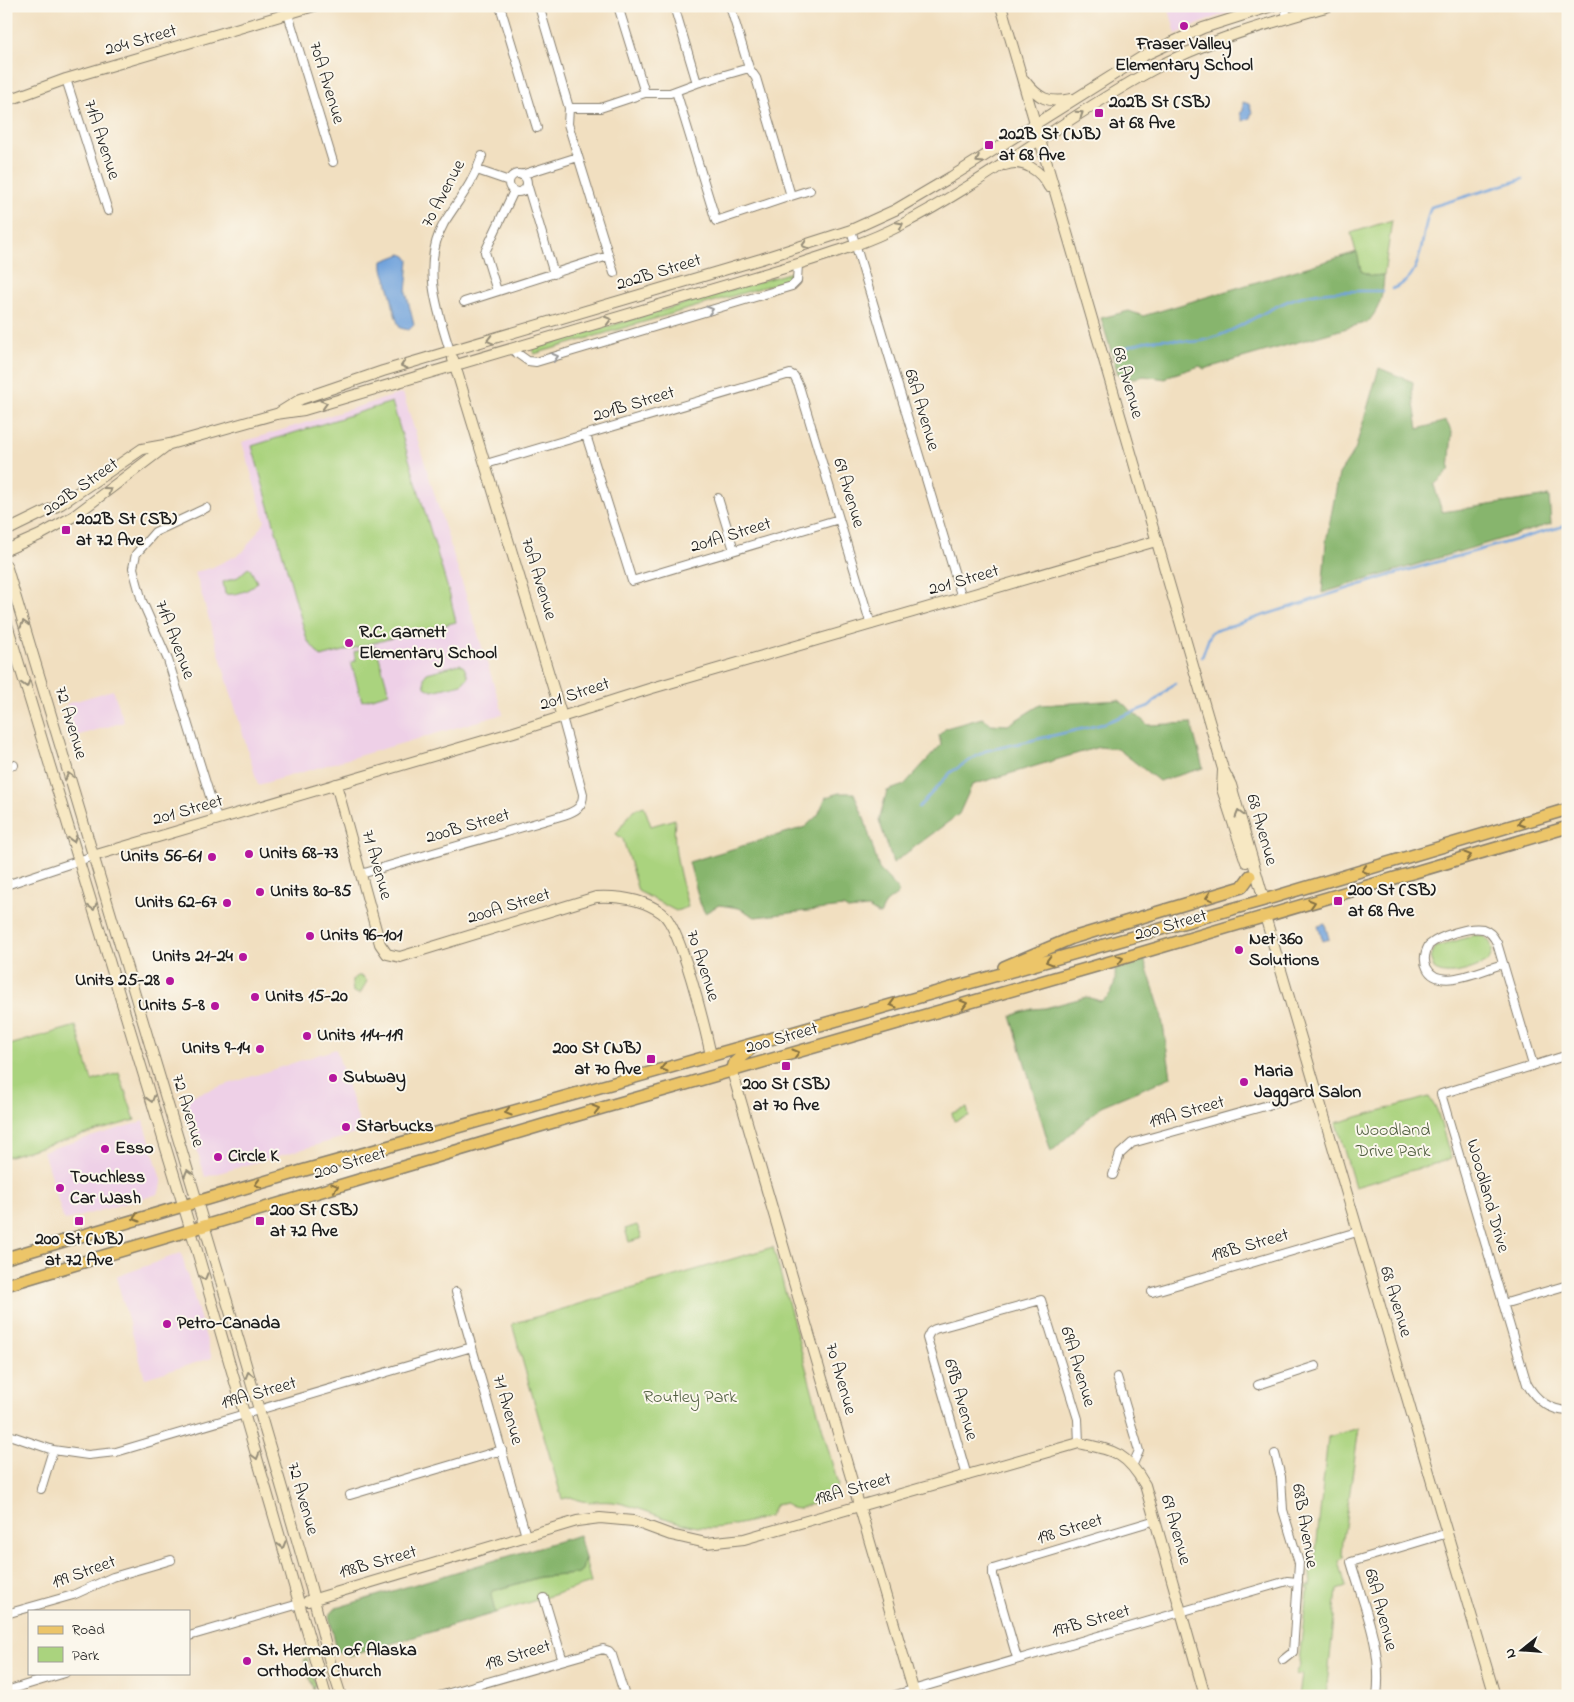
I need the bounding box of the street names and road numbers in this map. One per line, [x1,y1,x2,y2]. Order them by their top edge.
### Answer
street label: 204 Street [102,18,180,64]
street label: 70A Avenue [301,39,351,128]
street label: 71A Avenue [76,97,126,184]
street label: 70 Avenue [415,155,473,233]
street label: 202B Street [613,248,705,298]
street label: 68 Avenue [1104,344,1150,423]
street label: 68A Avenue [896,366,946,455]
street label: 201B Street [590,380,678,430]
street label: 202B Street [38,452,124,524]
street label: 69 Avenue [825,455,871,532]
street label: 201A Street [687,511,775,561]
street label: 70A Avenue [513,535,563,624]
street label: 201 Street [926,559,1002,603]
street label: 71A Avenue [147,597,201,684]
street label: 201 Street [537,671,613,719]
street label: 72 Avenue [47,683,94,763]
street label: 201 Street [150,789,226,833]
street label: 68 Avenue [1238,791,1284,870]
street label: 200B Street [423,803,513,851]
street label: 71 Avenue [354,827,399,904]
street label: 200A Street [464,882,554,932]
street label: 200 Street [1132,903,1210,949]
street label: 70 Avenue [678,927,726,1006]
street label: 200 Street [743,1016,821,1062]
street label: 72 Avenue [164,1071,211,1151]
street label: 199A Street [1146,1090,1228,1136]
street label: Woodland Drive [1458,1136,1516,1257]
street label: 200 Street [311,1141,389,1187]
street label: 198B Street [1208,1222,1292,1270]
street label: 68 Avenue [1372,1263,1418,1342]
street label: 69A Avenue [1052,1324,1102,1411]
street label: 70 Avenue [817,1340,863,1419]
street label: 69B Avenue [936,1356,984,1445]
street label: 199A Street [218,1371,300,1417]
street label: 71 Avenue [485,1372,530,1449]
street label: 72 Avenue [279,1460,325,1539]
street label: 198A Street [812,1467,894,1513]
street label: 68B Avenue [1284,1482,1324,1571]
street label: 69 Avenue [1153,1492,1198,1569]
street label: 198 Street [1034,1508,1106,1552]
street label: 198B Street [336,1539,420,1587]
street label: 199 Street [48,1549,120,1597]
street label: 68A Avenue [1357,1566,1404,1655]
street label: 197B Street [1049,1598,1133,1646]
street label: 198 Street [482,1634,554,1678]

